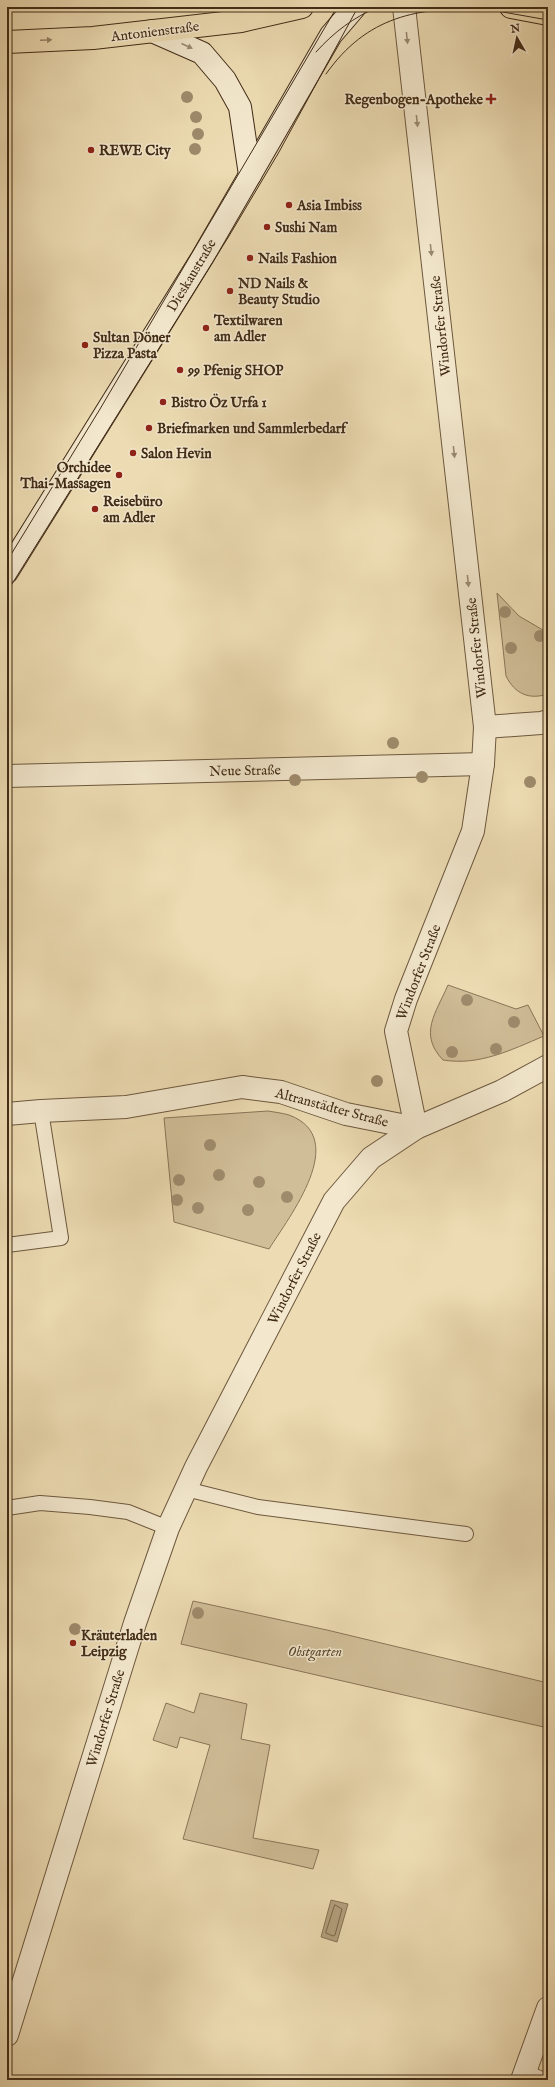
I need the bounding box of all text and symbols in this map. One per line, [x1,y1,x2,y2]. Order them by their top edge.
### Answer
street label: Antonienstraße [109,18,201,46]
north arrow [497,18,537,58]
text: N [509,21,522,37]
one-way arrow [404,31,410,44]
one-way arrow [40,37,52,44]
one-way arrow [182,44,194,50]
place label: Regenbogen-Apotheke [344,91,484,109]
marker: Regenbogen-Apotheke [486,94,496,104]
one-way arrow [413,115,420,127]
place label: REWE City [99,142,172,160]
marker: REWE City [86,145,96,155]
place label: Asia Imbiss [296,197,362,215]
marker: Asia Imbiss [284,200,294,210]
place label: Sushi Nam [275,219,337,237]
marker: Sushi Nam [262,222,272,232]
street label: Dieskaustraße [163,235,221,315]
one-way arrow [428,244,434,256]
place label: Nails Fashion [257,250,338,268]
marker: Nails Fashion [245,253,255,263]
street label: Windorfer Straße [427,274,455,377]
place label: ND Nails & Beauty Studio [237,275,320,309]
marker: ND Nails & Beauty Studio [225,286,235,296]
place label: Textilwaren am Adler [213,312,283,346]
marker: Textilwaren am Adler [201,323,211,333]
place label: Sultan Döner Pizza Pasta [93,329,171,363]
marker: Sultan Döner Pizza Pasta [80,340,90,350]
place label: 99 Pfenig SHOP [187,362,284,380]
marker: 99 Pfenig SHOP [175,365,185,375]
place label: Bistro Öz Urfa 1 [171,393,267,412]
marker: Bistro Öz Urfa 1 [158,397,168,407]
place label: Briefmarken und Sammlerbedarf [157,420,349,438]
marker: Briefmarken und Sammlerbedarf [144,423,154,433]
place label: Salon Hevin [141,445,212,463]
one-way arrow [451,445,457,458]
marker: Salon Hevin [128,448,138,458]
place label: Orchidee Thai-Massagen [19,459,112,493]
marker: Orchidee Thai-Massagen [114,470,124,480]
place label: Reisebüro am Adler [103,493,163,527]
marker: Reisebüro am Adler [90,504,100,514]
one-way arrow [465,575,472,587]
street label: Windorfer Straße [463,596,491,699]
street label: Neue Straße [209,761,282,781]
street label: Windorfer Straße [392,921,446,1023]
street label: Altranstädter Straße [272,1084,391,1132]
street label: Windorfer Straße [264,1229,326,1328]
place label: Kräuterladen Leipzig [81,1627,158,1661]
marker: Kräuterladen Leipzig [68,1638,78,1648]
park label: Obstgarten [288,1643,342,1662]
street label: Windorfer Straße [83,1667,130,1769]

